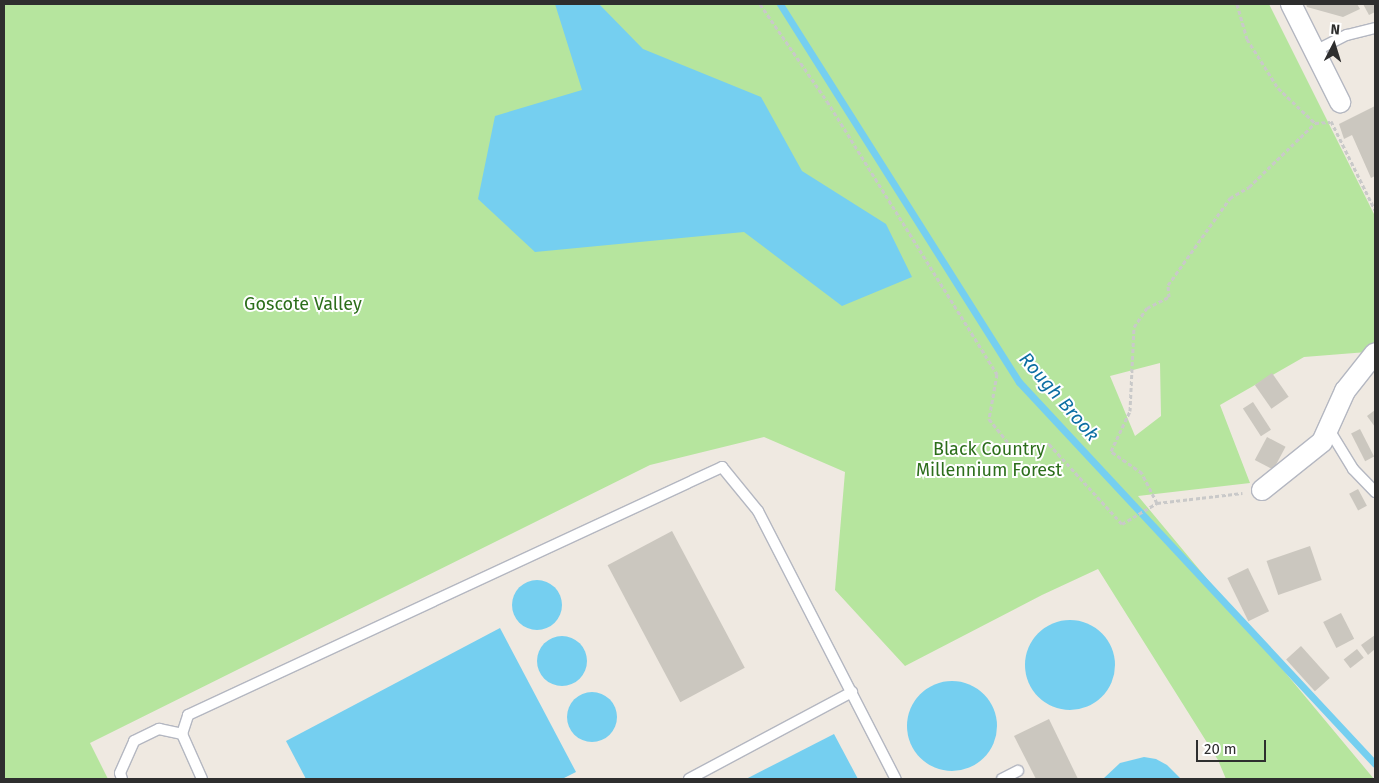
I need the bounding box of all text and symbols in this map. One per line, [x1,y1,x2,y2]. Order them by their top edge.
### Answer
north arrow [1309,20,1359,70]
text: N [1330,21,1341,38]
park label: Goscote Valley [244,293,362,315]
water label: Rough Brook [1014,348,1104,446]
park label: Black Country Millennium Forest [916,439,1062,482]
scale bar [1199,730,1269,762]
text: 20 m [1204,740,1237,758]

